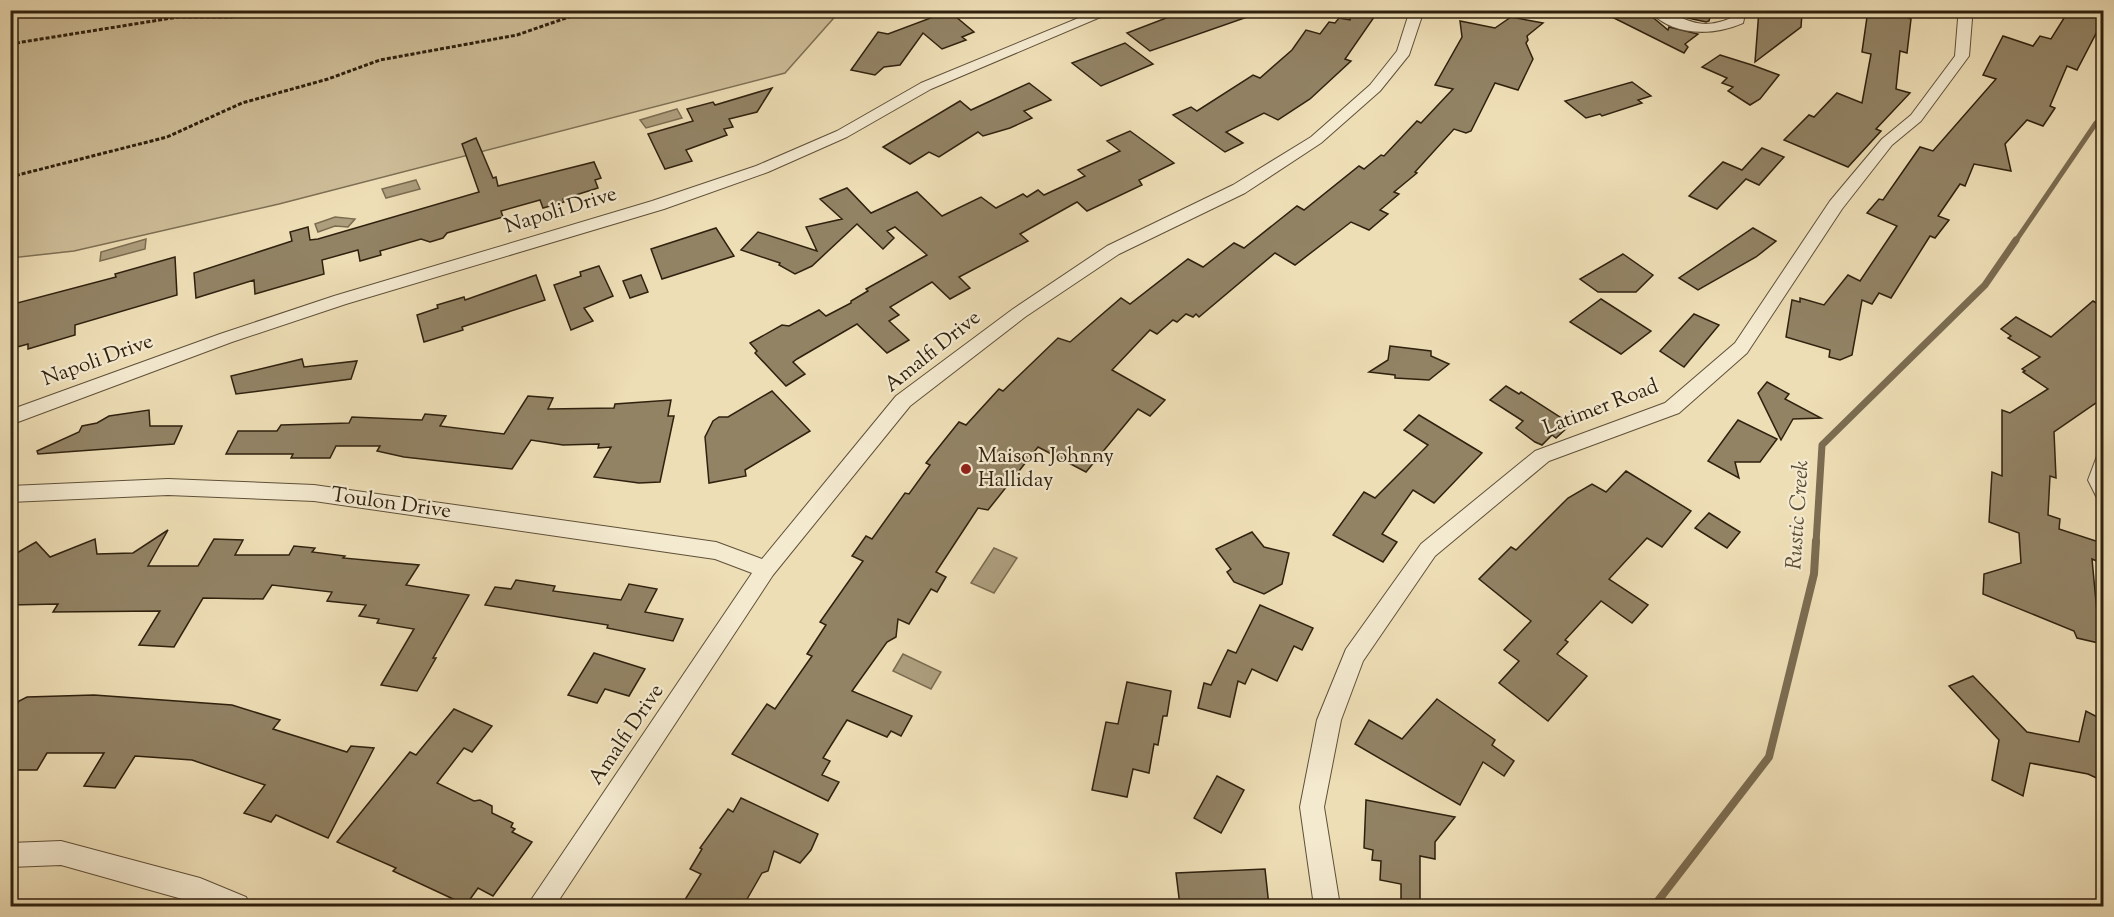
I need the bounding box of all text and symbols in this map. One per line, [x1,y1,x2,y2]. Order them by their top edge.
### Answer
street label: Napoli Drive [501,180,621,242]
street label: Amalfi Drive [878,304,988,400]
street label: Napoli Drive [38,327,158,395]
street label: Latimer Road [1539,372,1663,444]
place label: Maison Johnny Halliday [978,442,1115,496]
water label: Rustic Creek [1779,459,1819,571]
marker: Maison Johnny Halliday [959,462,973,476]
street label: Toulon Drive [329,481,453,527]
street label: Amalfi Drive [582,678,672,792]

